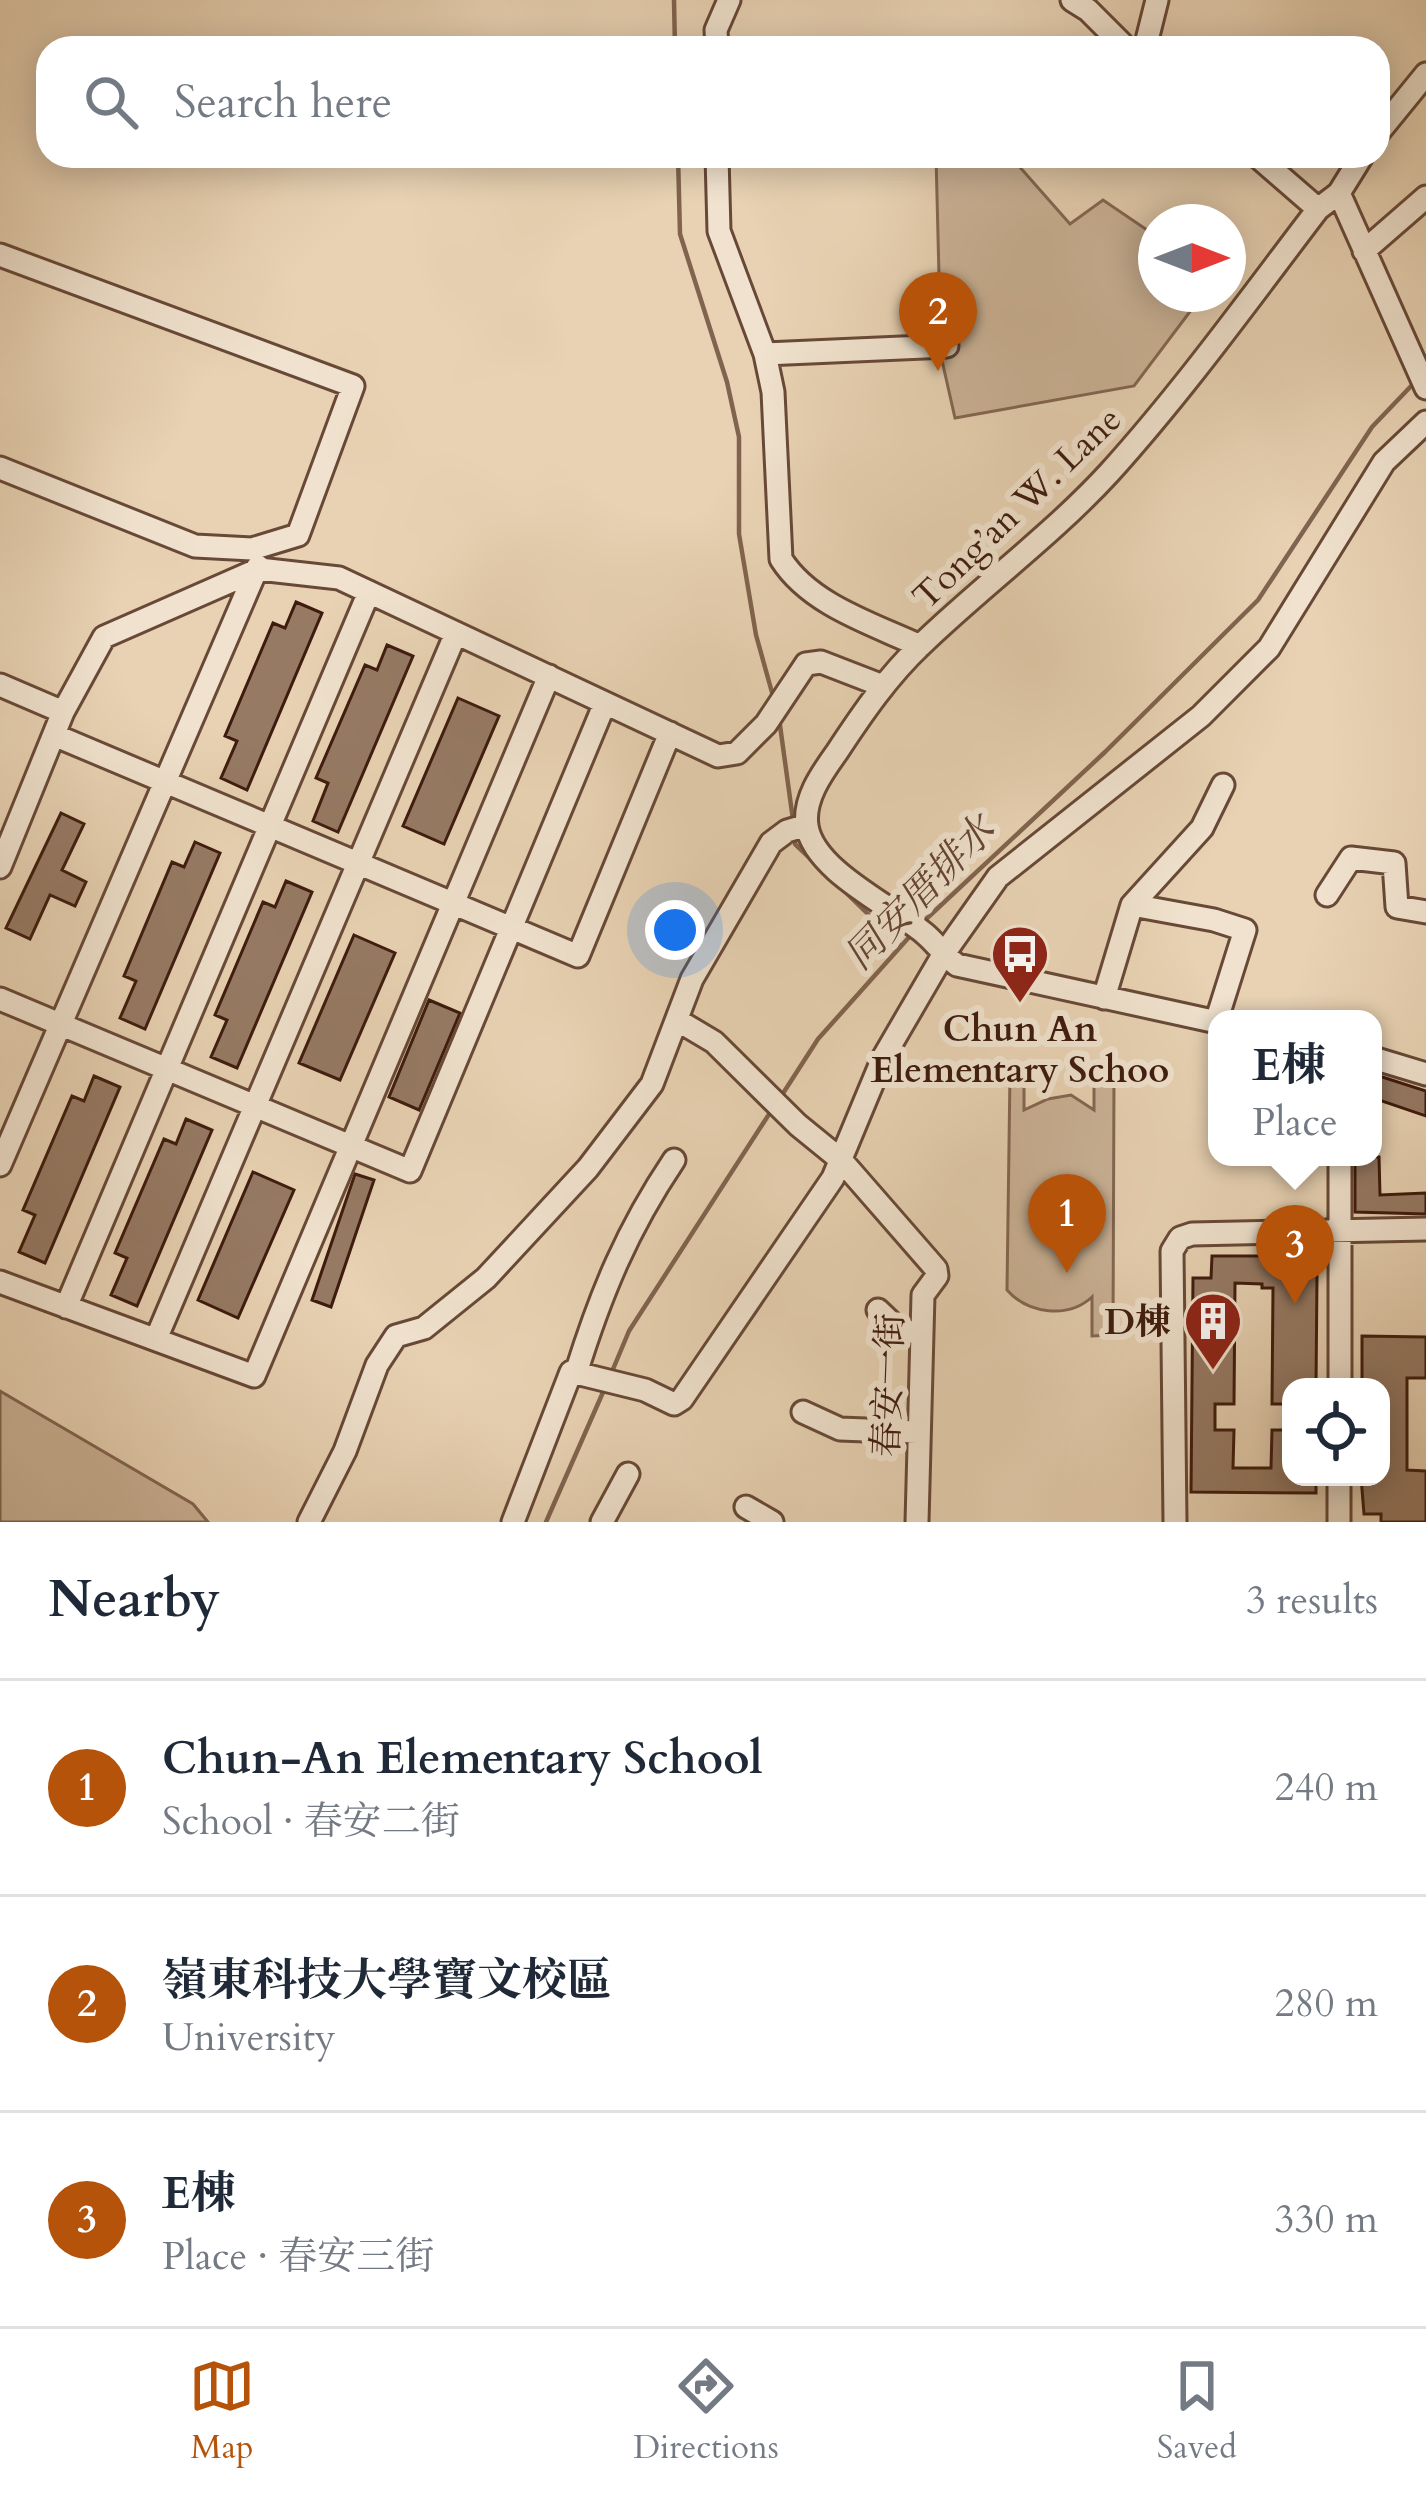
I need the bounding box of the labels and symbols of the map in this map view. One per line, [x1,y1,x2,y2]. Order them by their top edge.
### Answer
north arrow [1138,204,1246,312]
pin: 2 [899,272,977,371]
street label: Tong’an W. Lane [902,396,1132,620]
water label: 同安厝排水 [833,802,1010,982]
your location [645,900,705,960]
bus stop icon: Chun An Elementary Schoo [989,923,1051,1005]
place label: Chun An Elementary Schoo [871,1005,1169,1095]
pin: 1 [1028,1174,1106,1273]
pin: 3 [1256,1205,1334,1304]
building icon: D棟 [1182,1290,1244,1372]
place label: D棟 [1104,1298,1171,1347]
street label: 春安一街 [862,1312,915,1458]

